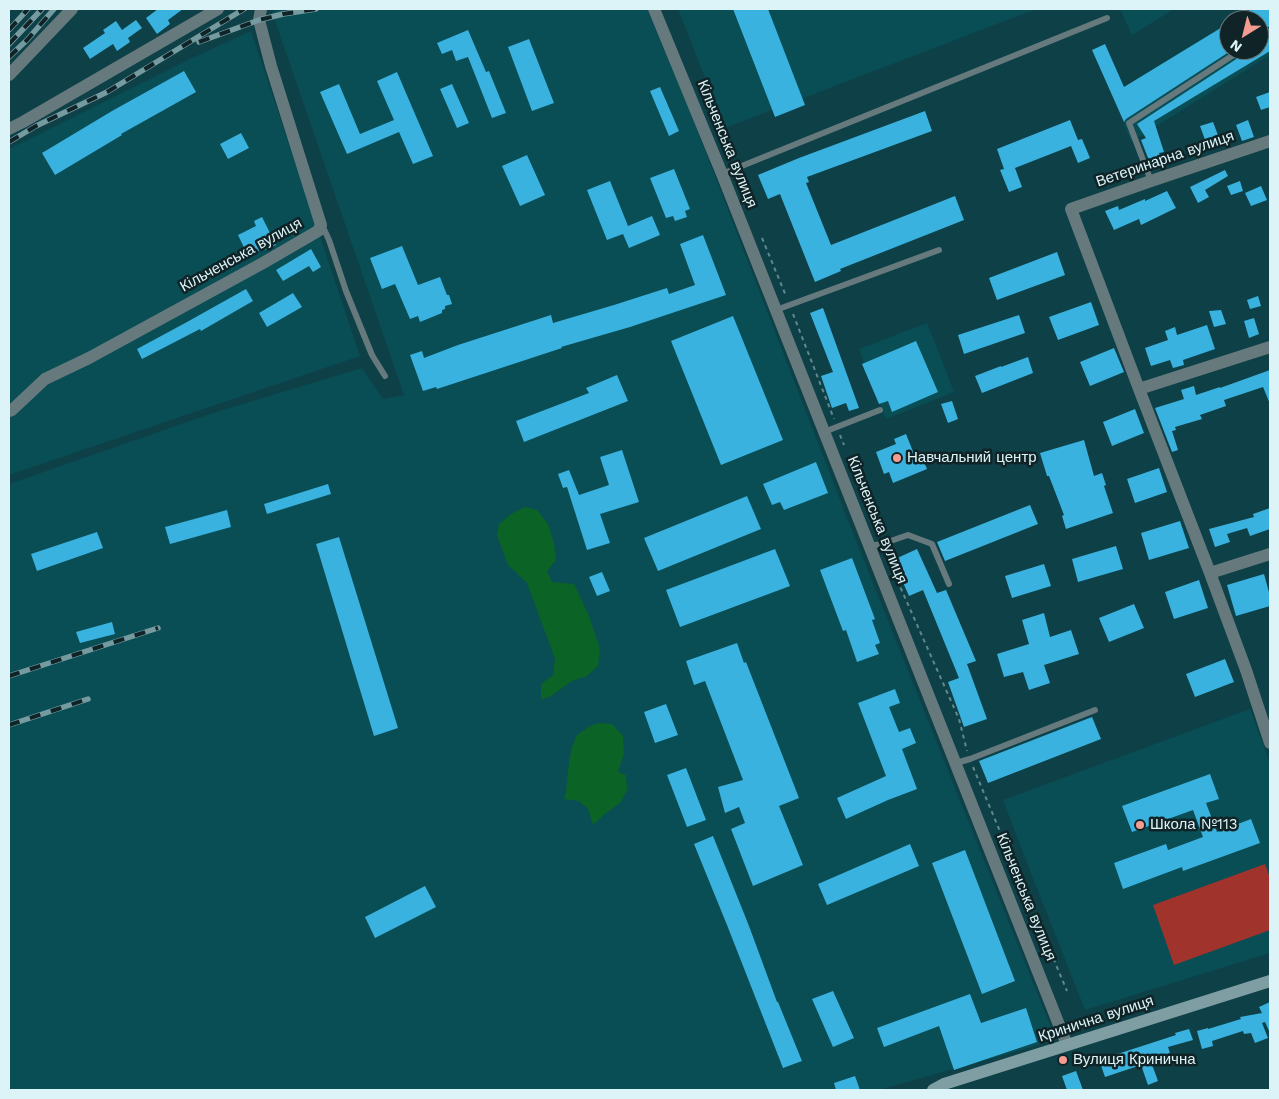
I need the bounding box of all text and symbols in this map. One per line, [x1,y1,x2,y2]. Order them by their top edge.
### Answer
north arrow [1219,10,1269,60]
text: N [1227,37,1245,56]
street label: Кільченська вулиця [693,77,761,211]
street label: Ветеринарна вулиця [1094,127,1236,191]
street label: Кільченська вулиця [177,214,305,296]
place label: Навчальний центр [907,449,1037,467]
marker: Навчальний центр [891,452,903,464]
street label: Кільченська вулиця [843,453,911,587]
place label: Школа №113 [1150,816,1238,834]
marker: Школа №113 [1134,819,1146,831]
street label: Кільченська вулиця [992,830,1060,964]
street label: Кринична вулиця [1036,992,1156,1046]
place label: Вулиця Кринична [1073,1051,1196,1069]
marker: Вулиця Кринична [1057,1054,1069,1066]

